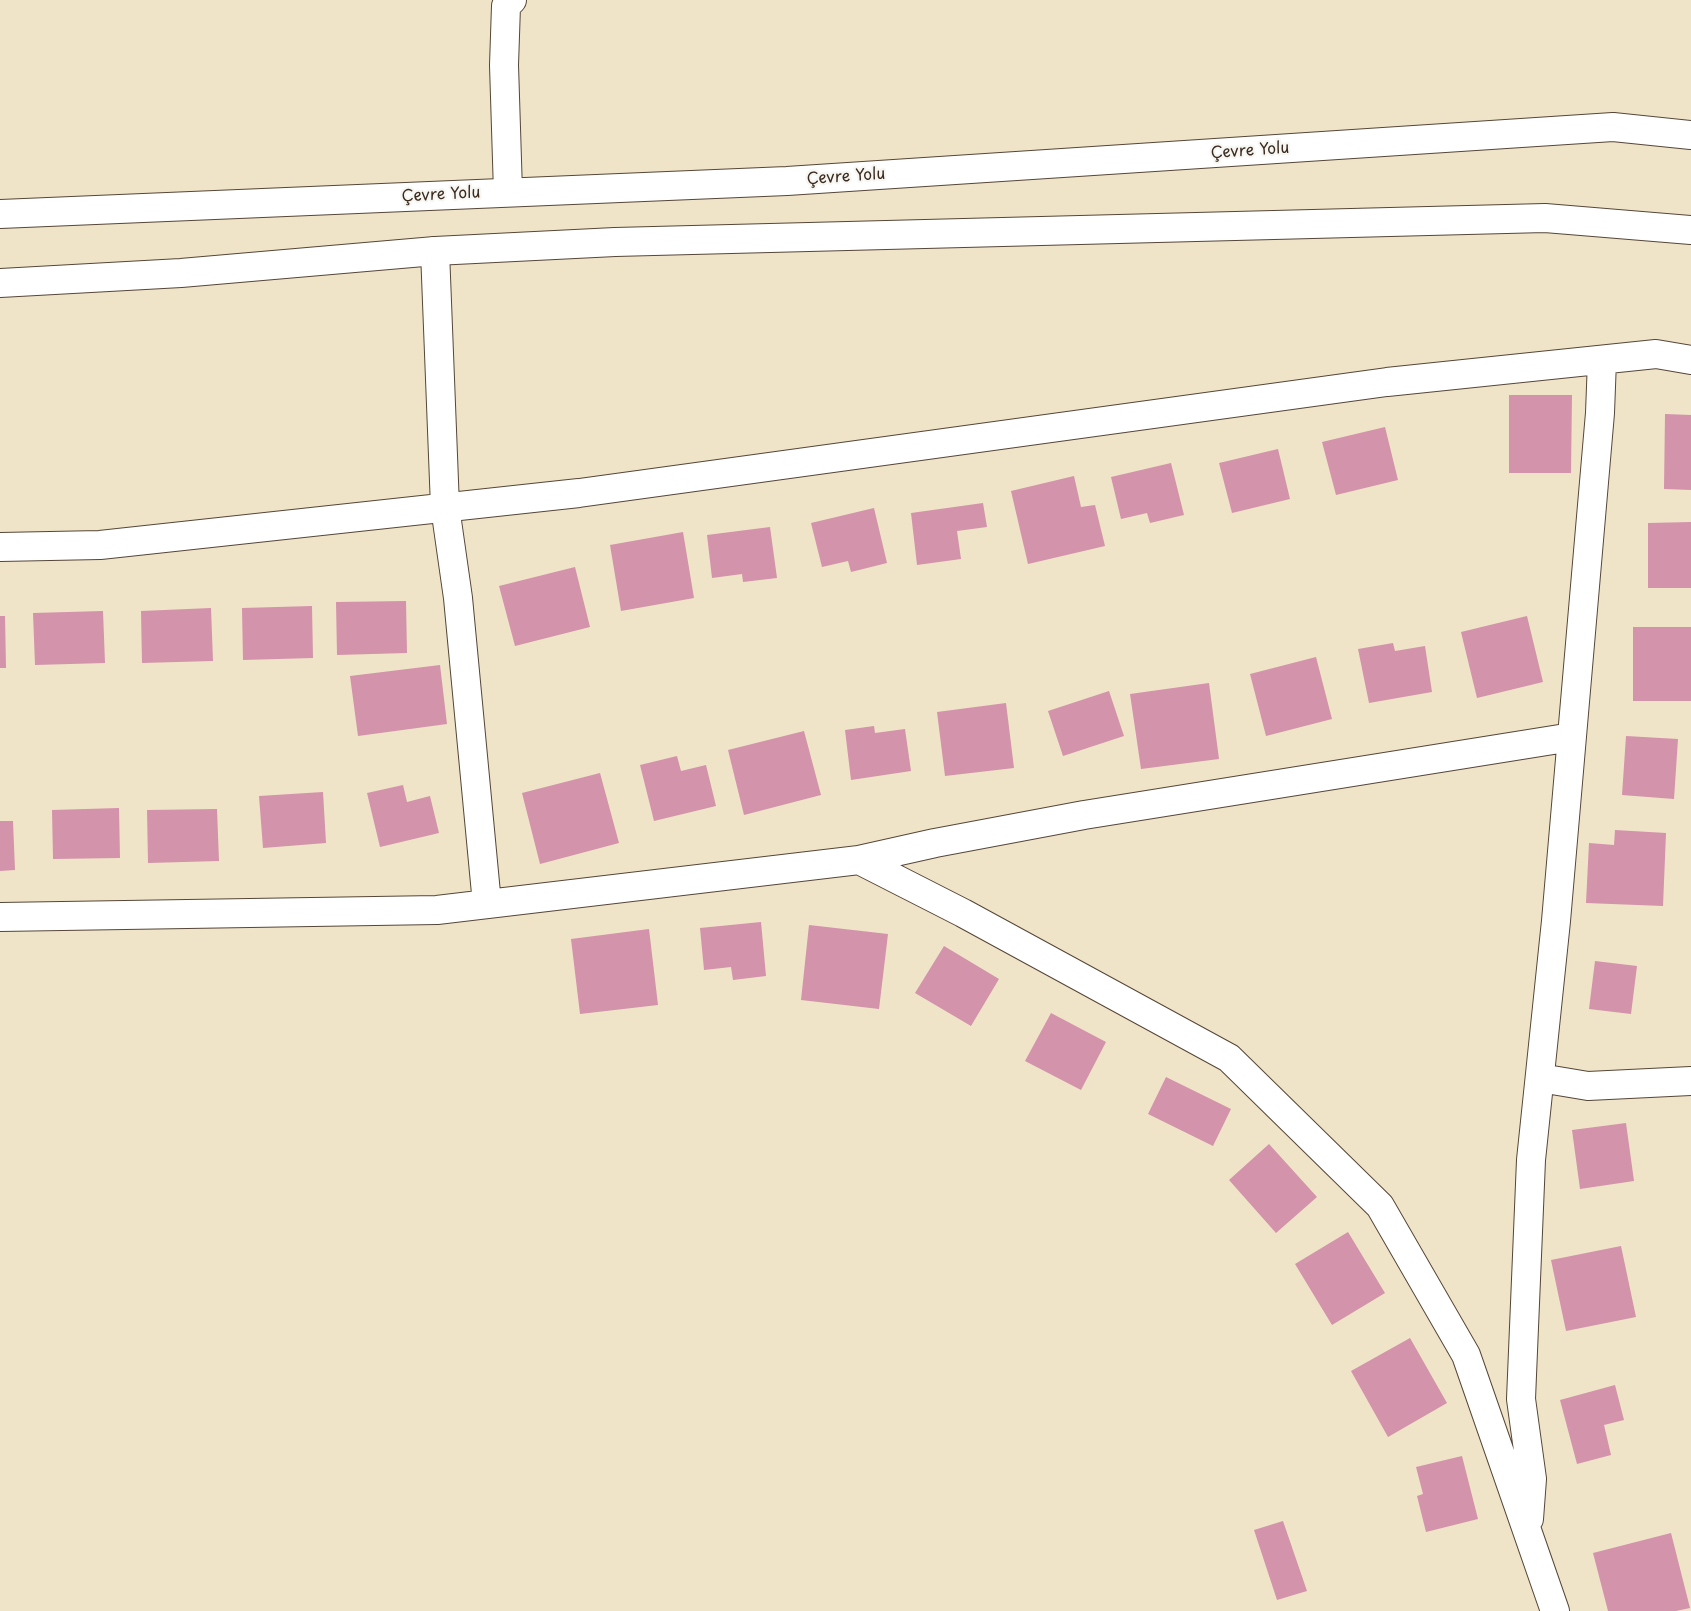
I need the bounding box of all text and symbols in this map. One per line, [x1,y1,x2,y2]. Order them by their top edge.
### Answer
street label: Çevre Yolu [1210,139,1290,163]
street label: Çevre Yolu [806,165,886,189]
street label: Çevre Yolu [401,183,481,207]

